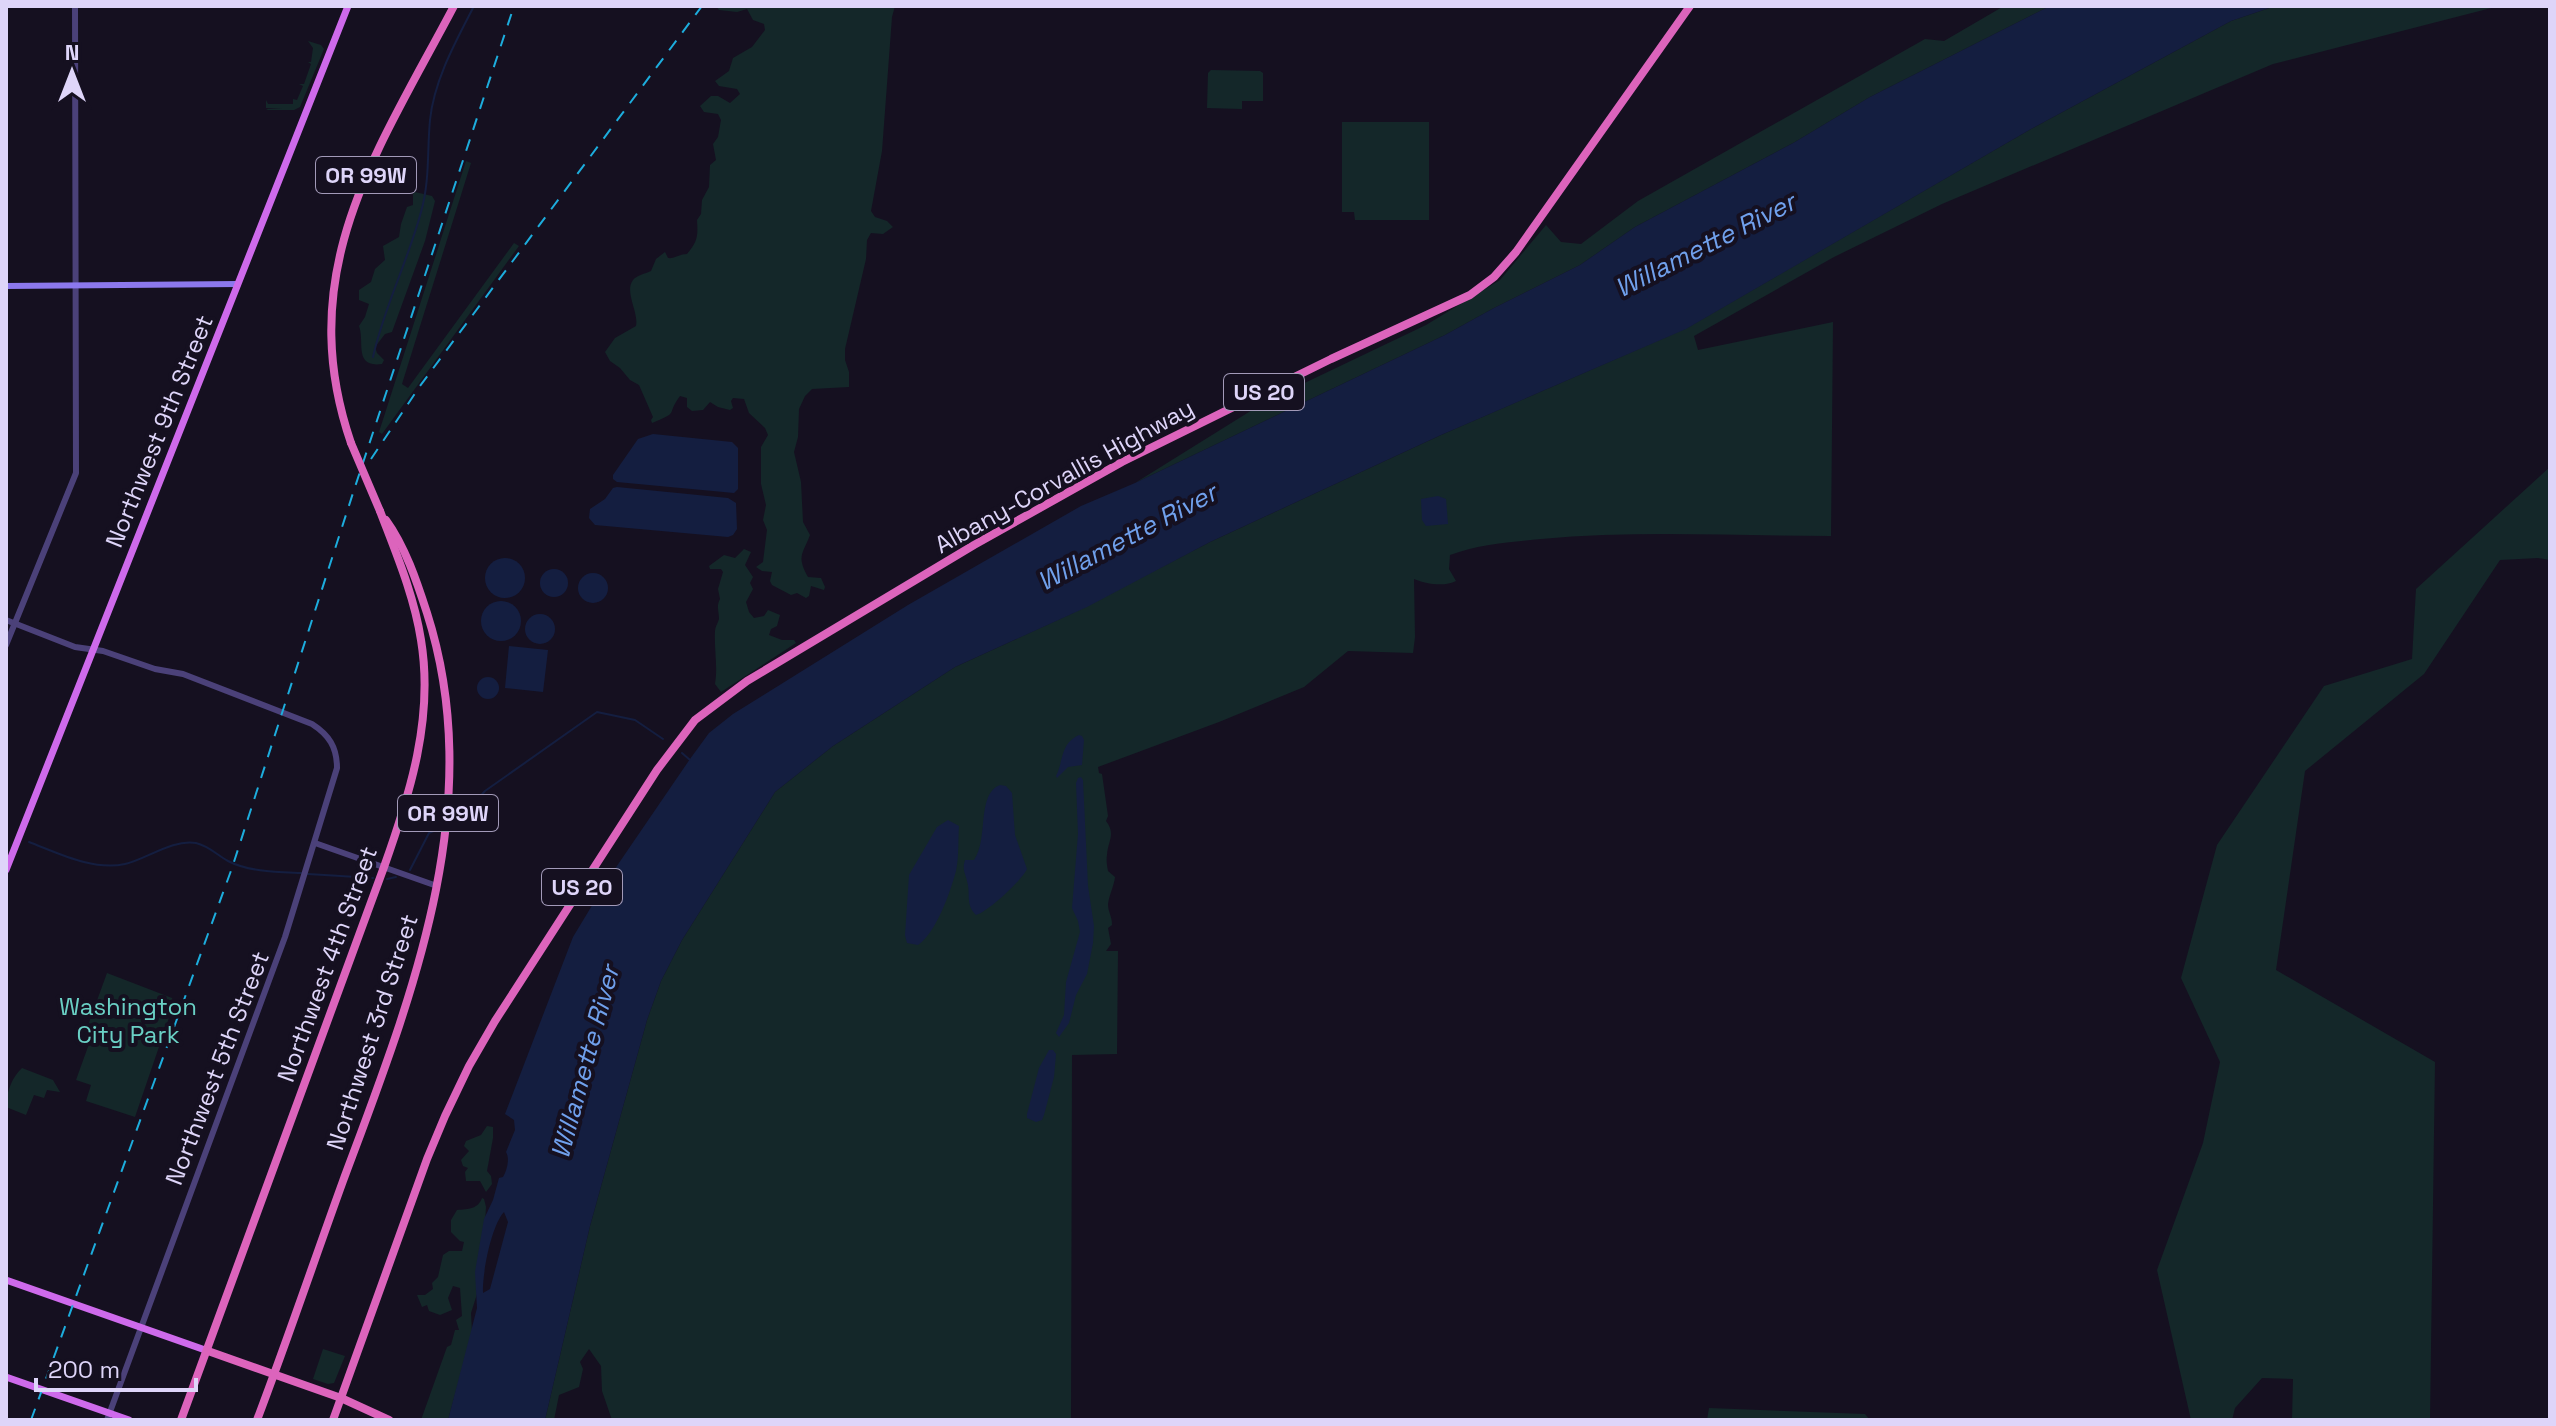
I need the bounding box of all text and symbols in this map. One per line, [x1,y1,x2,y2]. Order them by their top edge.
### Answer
north arrow [32,32,112,112]
text: N [65,38,79,66]
road number: OR 99W [316,157,416,193]
water label: Willamette River [1609,183,1804,305]
street label: Northwest 9th Street [98,310,220,552]
road number: US 20 [1224,374,1304,410]
street label: Albany-Corvallis Highway [929,392,1199,560]
water label: Willamette River [1031,474,1225,599]
road number: OR 99W [398,795,498,831]
street label: Northwest 4th Street [270,842,384,1086]
road number: US 20 [542,869,622,905]
street label: Northwest 3rd Street [319,910,425,1154]
street label: Northwest 5th Street [158,947,276,1189]
water label: Willamette River [543,959,628,1162]
park label: Washington City Park [59,991,197,1050]
scale bar [36,1342,196,1392]
text: 200 m [48,1354,120,1385]

